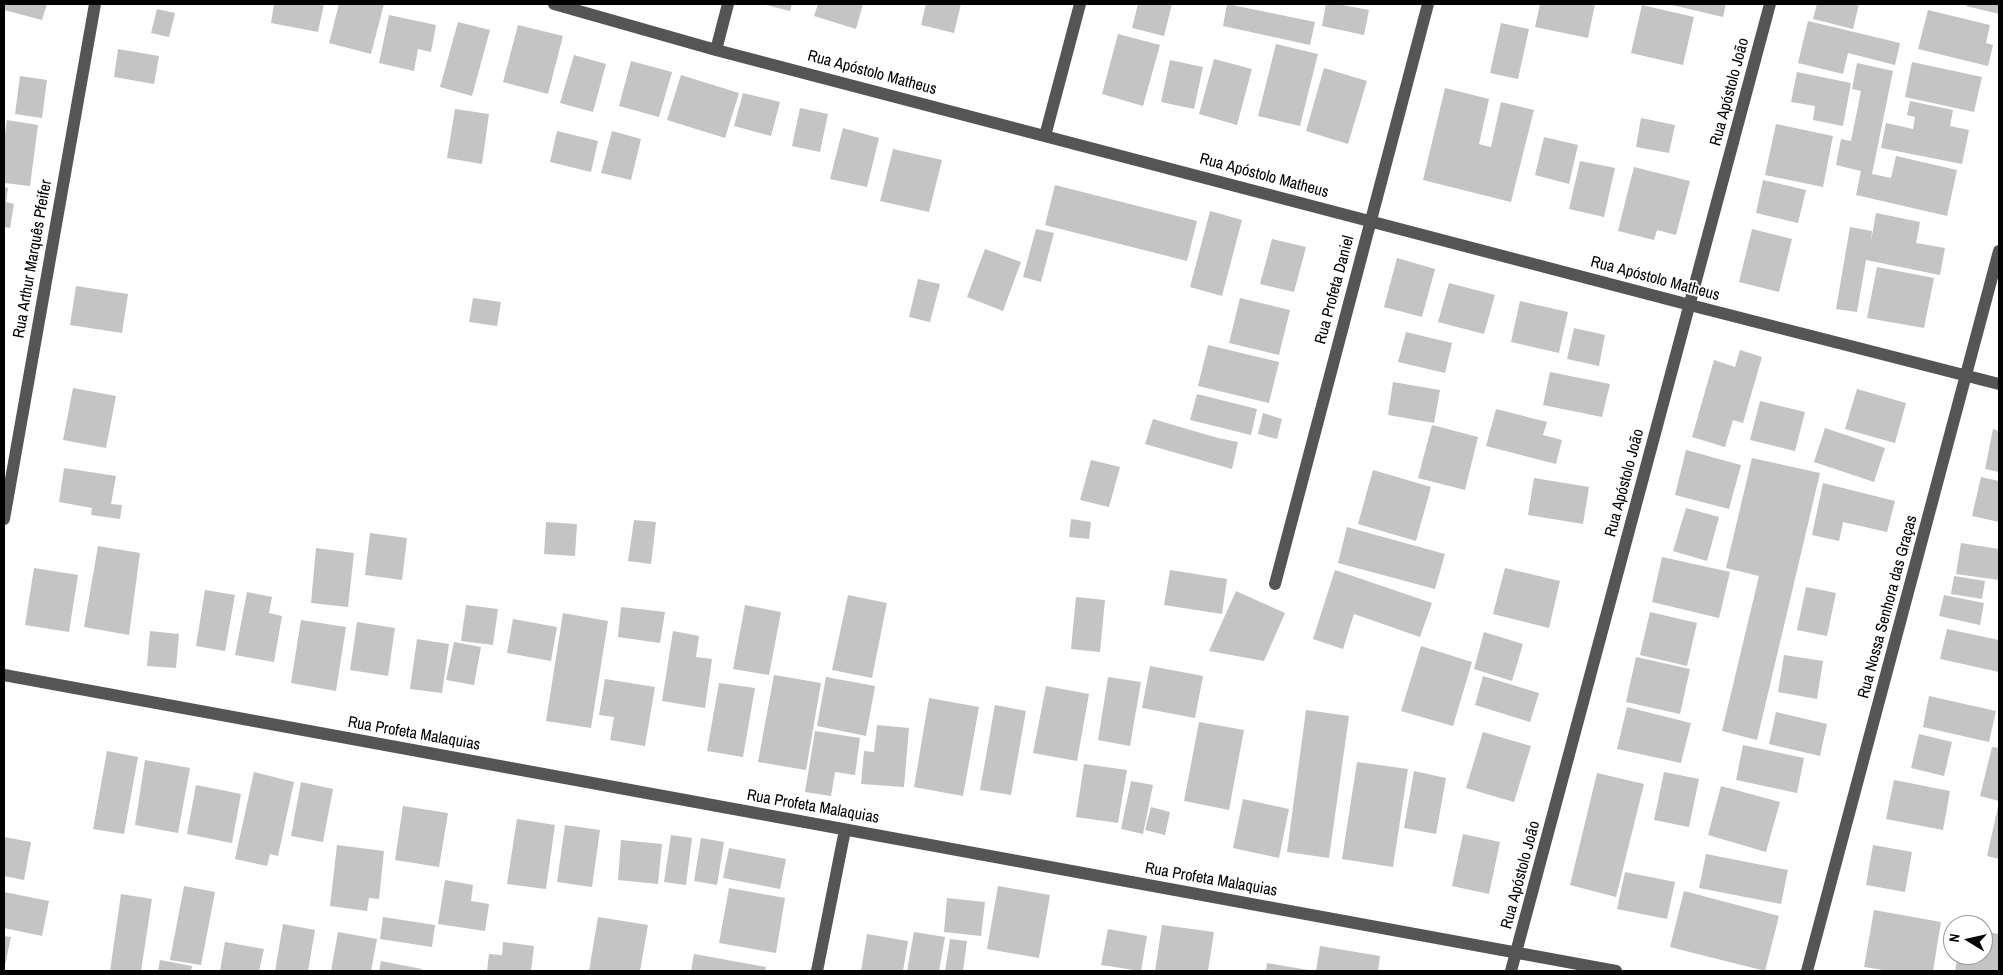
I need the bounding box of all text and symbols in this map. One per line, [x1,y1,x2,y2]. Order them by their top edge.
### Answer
street label: Rua Apóstolo João [1706,36,1754,148]
street label: Rua Apóstolo Matheus [805,47,939,99]
street label: Rua Apóstolo Matheus [1197,150,1331,202]
street label: Rua Arthur Marquês Pfeifer [10,178,56,340]
street label: Rua Profeta Daniel [1311,234,1359,346]
street label: Rua Apóstolo Matheus [1588,253,1722,305]
street label: Rua Apóstolo João [1601,427,1649,539]
street label: Rua Nossa Senhora das Graças [1854,513,1922,701]
street label: Rua Profeta Malaquias [346,713,482,755]
street label: Rua Profeta Malaquias [745,786,881,828]
street label: Rua Apóstolo João [1497,819,1545,931]
street label: Rua Profeta Malaquias [1143,859,1279,901]
north arrow [1943,915,1993,965]
text: N [1945,932,1964,943]

